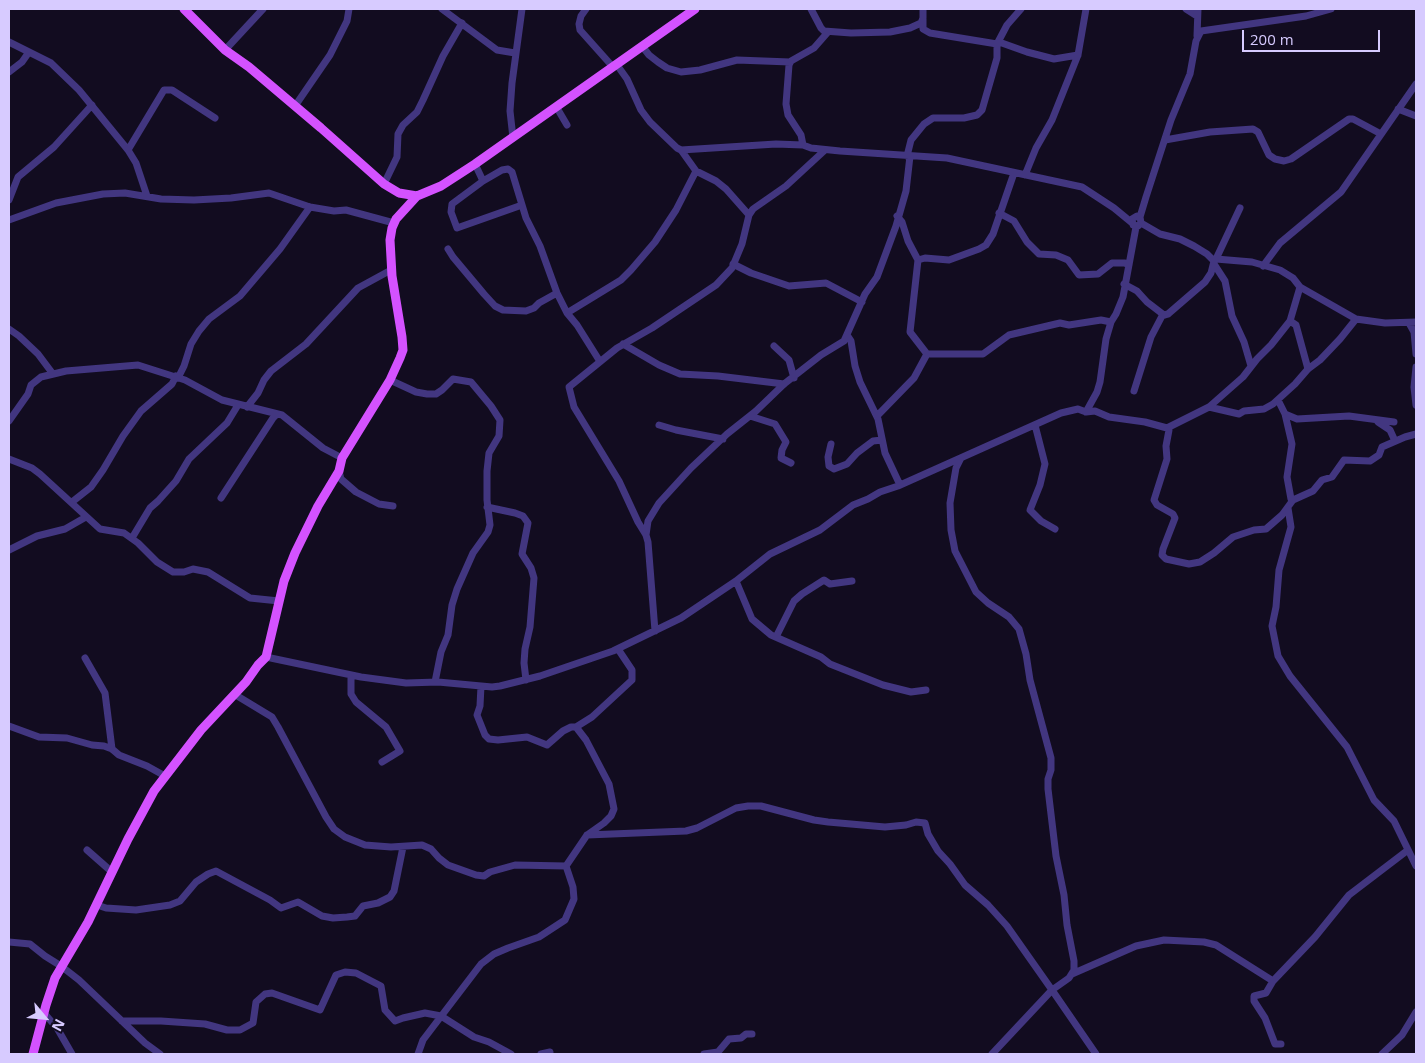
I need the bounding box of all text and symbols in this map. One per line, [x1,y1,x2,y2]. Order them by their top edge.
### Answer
scale bar [1245,20,1382,52]
text: 200 m [1250,29,1294,49]
north arrow [20,993,70,1043]
text: N [48,1016,70,1035]

